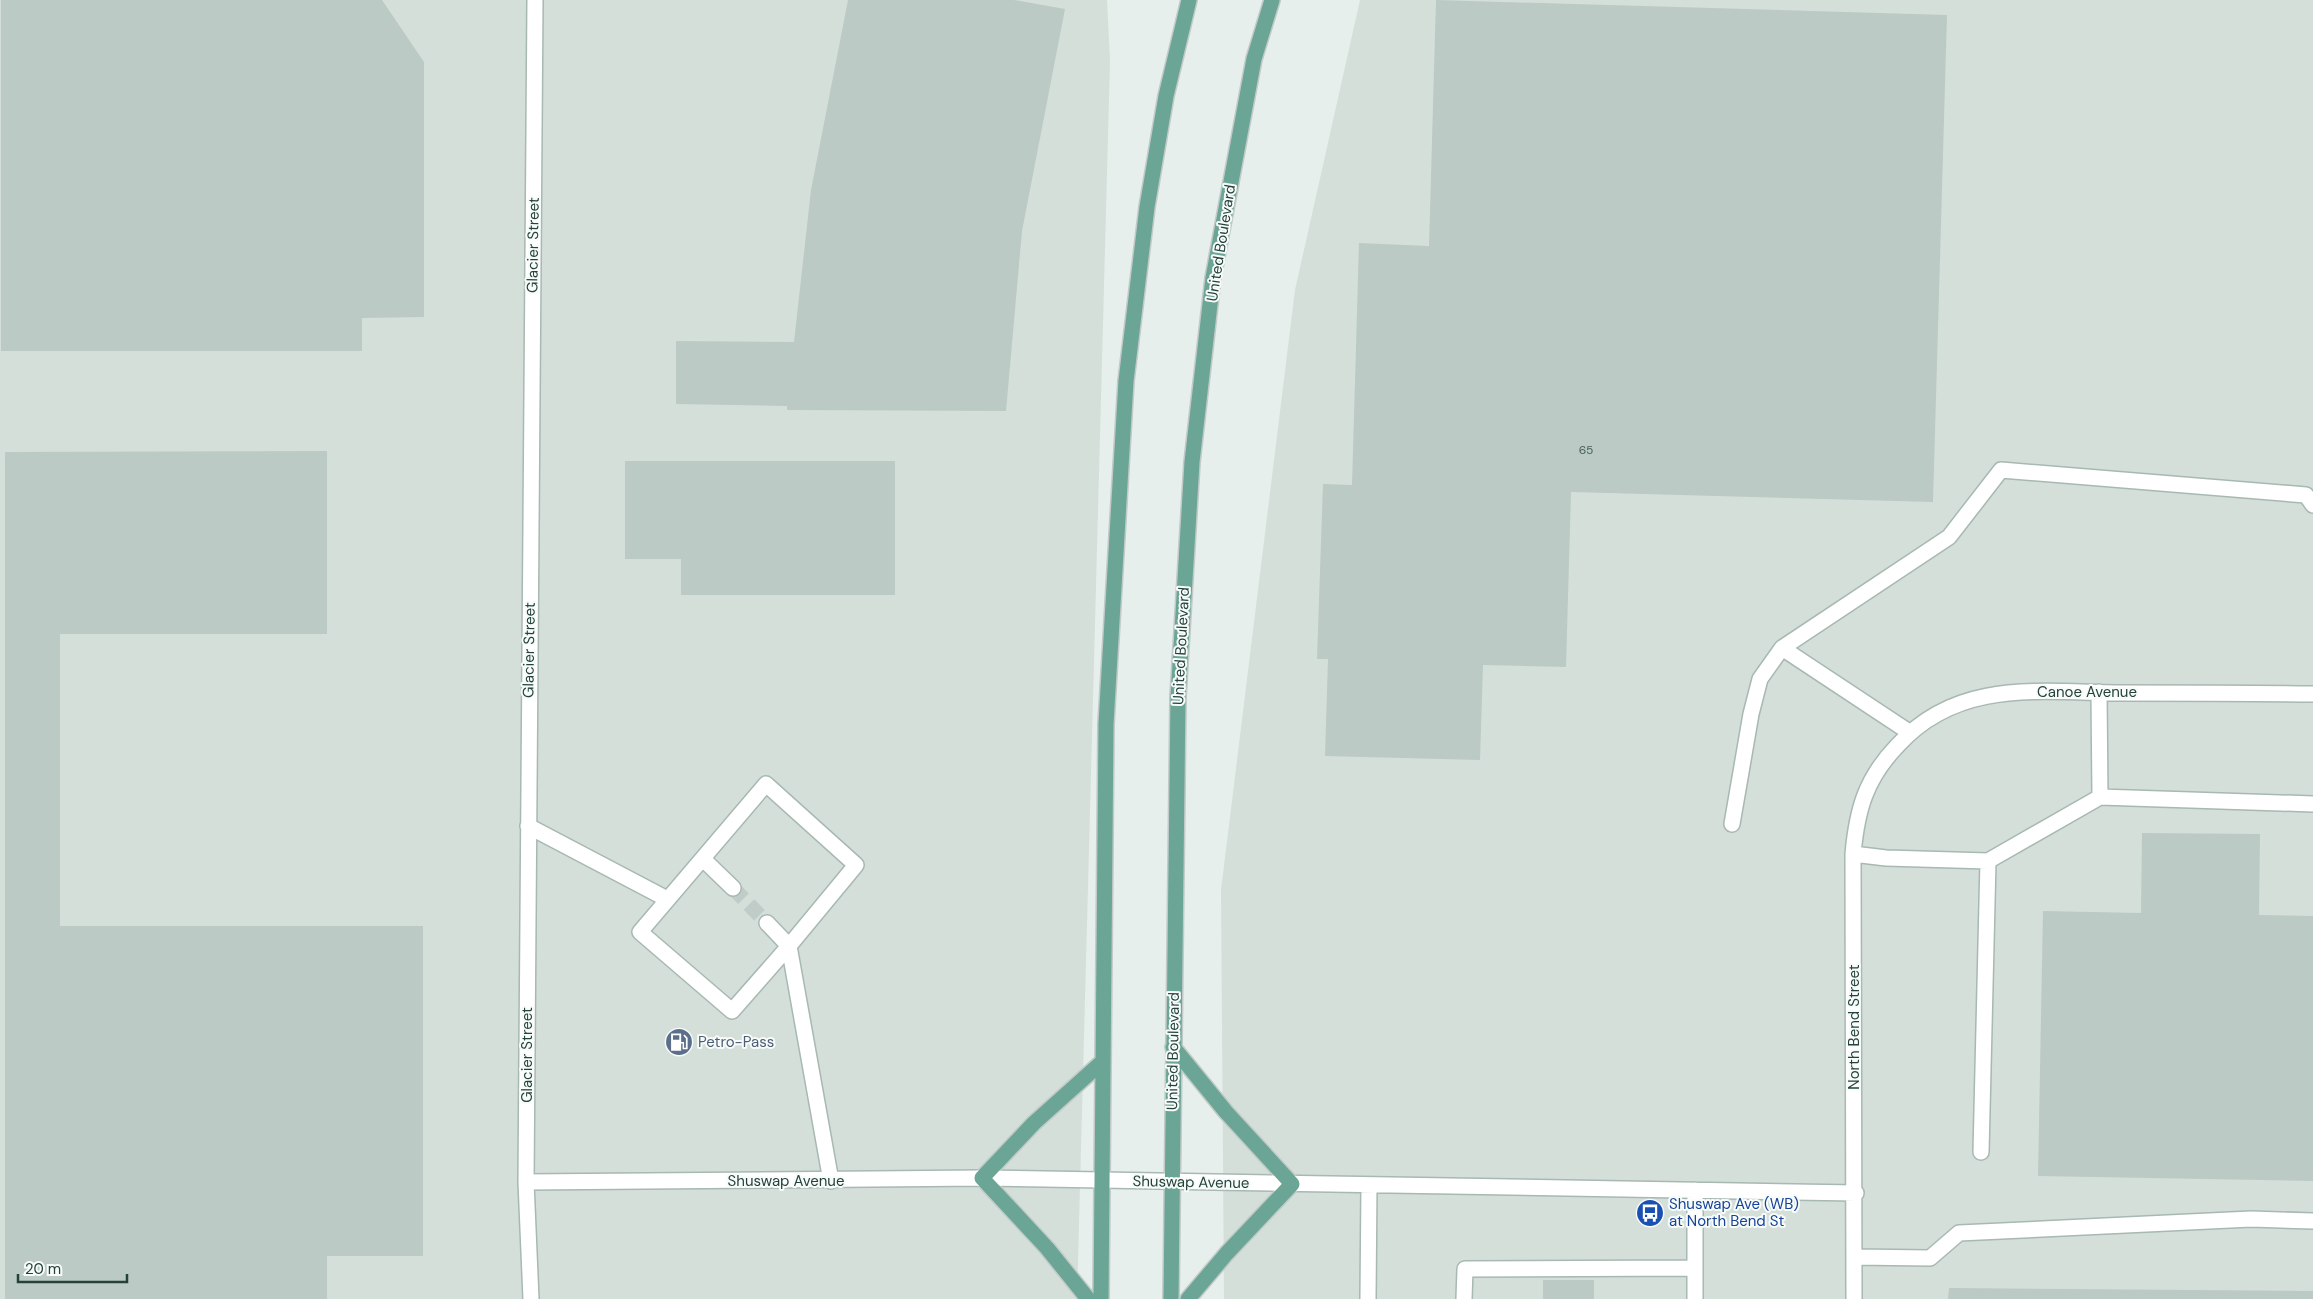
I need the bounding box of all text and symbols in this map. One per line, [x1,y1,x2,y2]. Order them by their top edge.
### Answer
street label: United Boulevard [1202,183,1240,303]
street label: Glacier Street [522,197,544,293]
house number: 65 [1579,442,1593,458]
street label: United Boulevard [1168,587,1194,705]
street label: Glacier Street [518,602,540,698]
street label: Canoe Avenue [2037,682,2137,702]
street label: North Bend Street [1844,964,1864,1090]
street label: United Boulevard [1162,992,1184,1110]
street label: Glacier Street [517,1007,537,1103]
fuel station icon: Petro-Pass [664,1027,694,1057]
place label: Petro-Pass [698,1032,774,1052]
street label: Shuswap Avenue [728,1171,844,1191]
street label: Shuswap Avenue [1132,1171,1250,1193]
place label: Shuswap Ave (WB) at North Bend St [1669,1194,1799,1231]
bus stop icon: Shuswap Ave (WB) at North Bend St [1635,1198,1665,1228]
scale bar [18,1252,126,1284]
text: 20 m [25,1259,61,1279]

